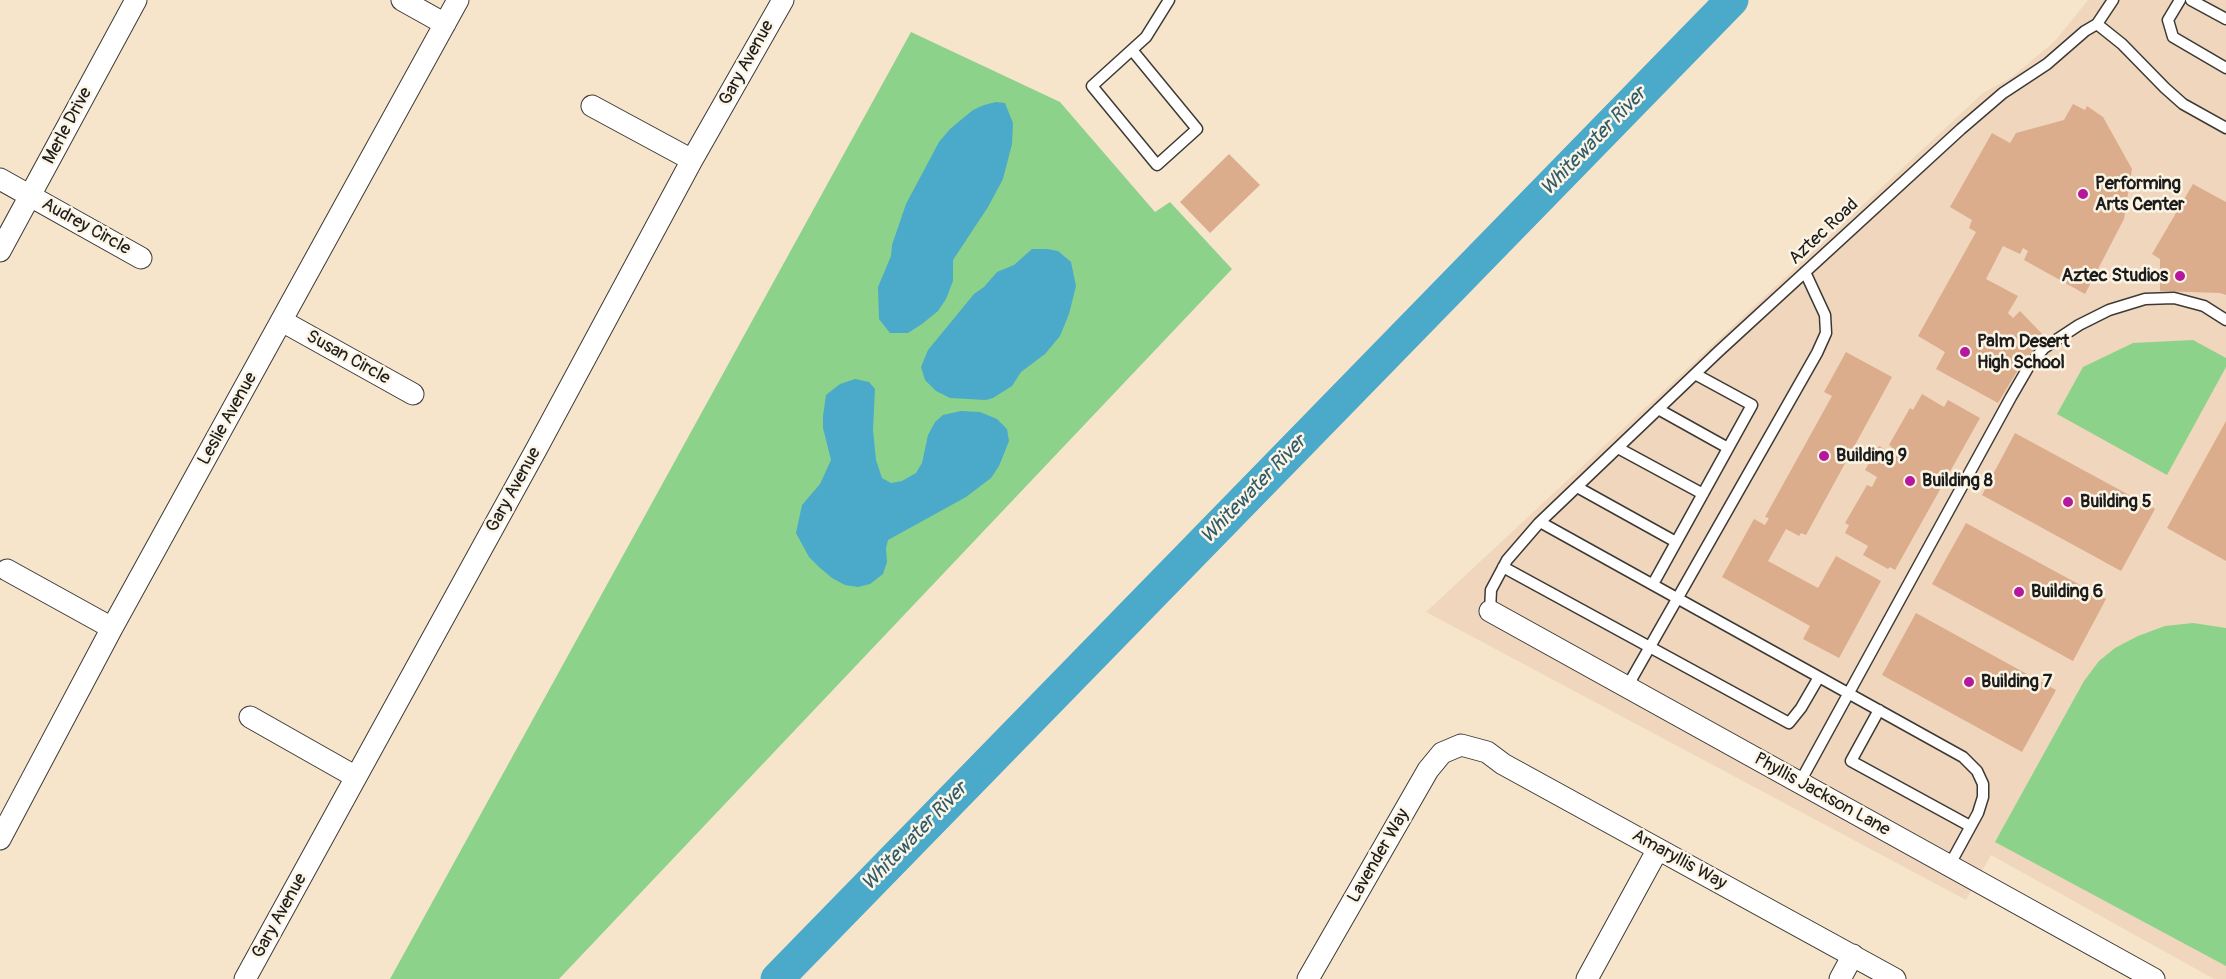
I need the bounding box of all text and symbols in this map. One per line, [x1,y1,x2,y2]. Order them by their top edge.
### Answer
street label: Gary Avenue [715,17,779,109]
water label: Whitewater River [1536,83,1652,201]
street label: Merle Drive [39,84,97,168]
place label: Performing Arts Center [2095,173,2184,216]
marker: Performing Arts Center [2076,187,2090,201]
street label: Audrey Circle [38,194,134,260]
street label: Aztec Road [1785,194,1863,270]
place label: Aztec Studios [2061,265,2168,287]
marker: Aztec Studios [2173,269,2187,283]
street label: Susan Circle [302,326,394,390]
place label: Palm Desert High School [1977,331,2070,374]
marker: Palm Desert High School [1958,345,1972,359]
street label: Leslie Avenue [194,369,262,469]
water label: Whitewater River [1196,431,1312,549]
street label: Gary Avenue [482,444,546,536]
place label: Building 9 [1836,445,1907,467]
marker: Building 9 [1817,449,1831,463]
place label: Building 8 [1922,470,1993,492]
marker: Building 8 [1903,474,1917,488]
place label: Building 5 [2080,491,2151,513]
marker: Building 5 [2061,495,2075,509]
place label: Building 6 [2031,581,2103,603]
marker: Building 6 [2012,585,2026,599]
place label: Building 7 [1981,671,2052,693]
marker: Building 7 [1962,675,1976,689]
street label: Phyllis Jackson Lane [1750,749,1894,841]
water label: Whitewater River [857,778,973,896]
street label: Lavender Way [1343,805,1415,907]
street label: Amaryllis Way [1628,825,1730,895]
street label: Gary Avenue [248,870,312,962]

